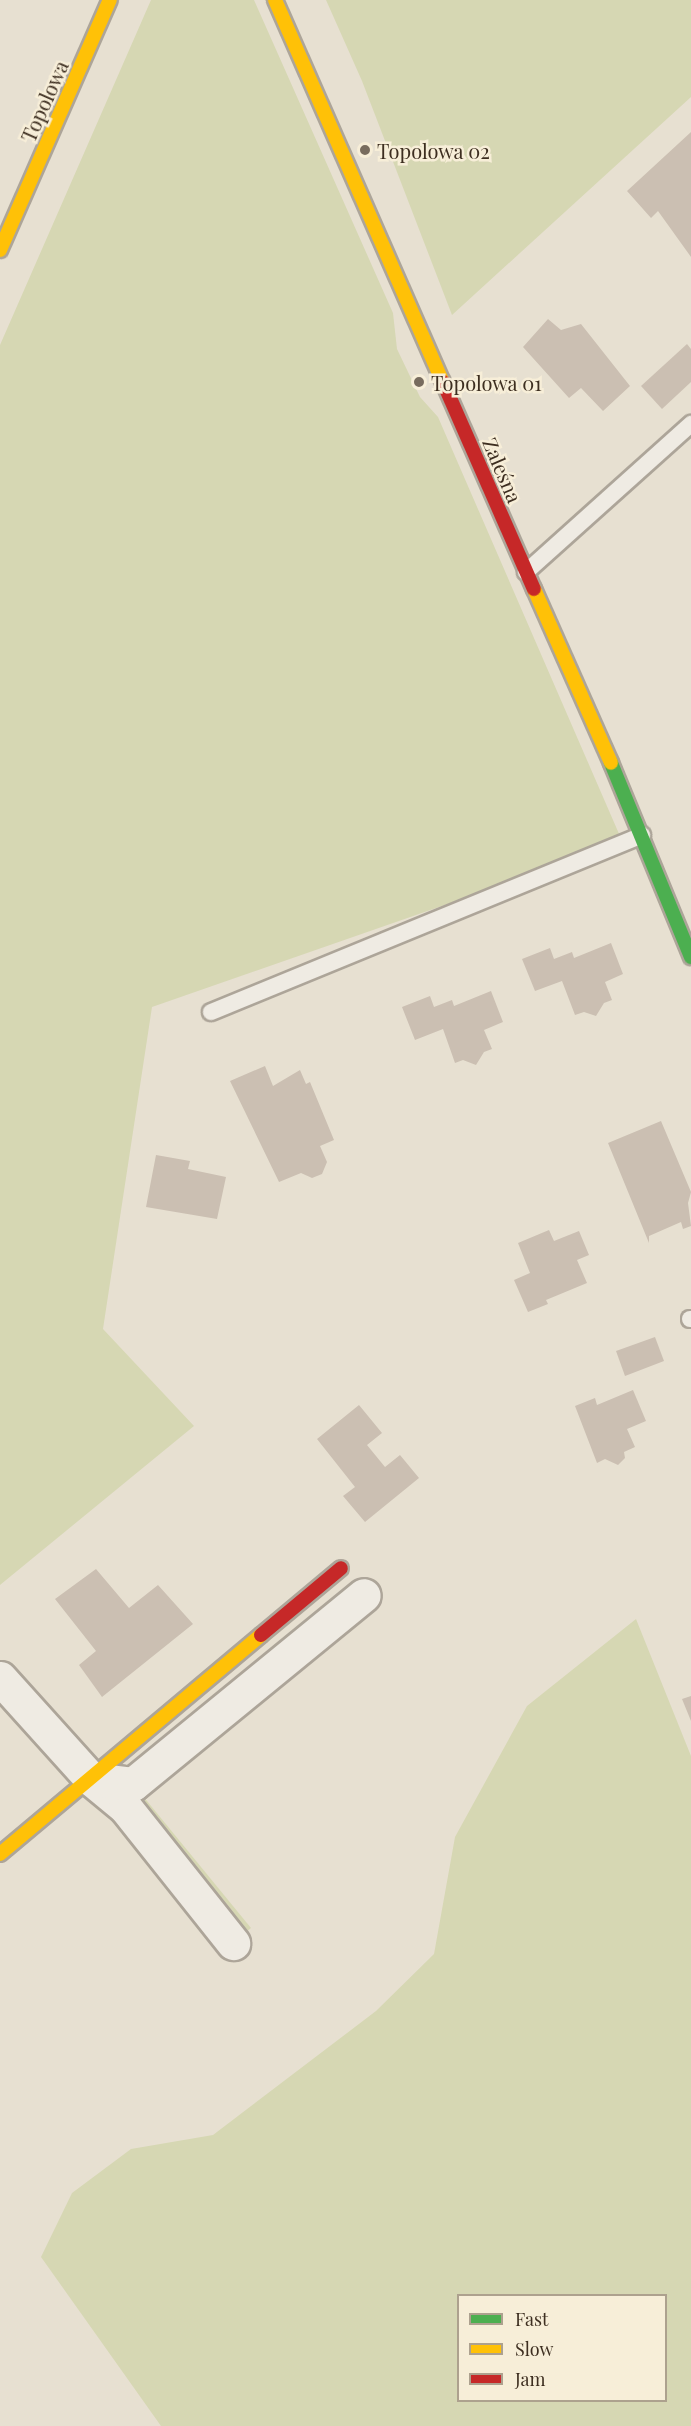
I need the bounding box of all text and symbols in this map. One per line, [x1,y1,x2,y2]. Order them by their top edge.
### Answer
street label: Topolowa [15,57,73,145]
place label: Topolowa 02 [377,138,490,162]
marker: Topolowa 02 [358,143,372,157]
place label: Topolowa 01 [431,370,542,394]
marker: Topolowa 01 [412,375,426,389]
street label: Zaleśna [479,434,527,506]
legend [457,2294,667,2402]
text: Fast [515,2307,548,2331]
text: Slow [515,2337,553,2361]
text: Jam [515,2367,545,2391]

